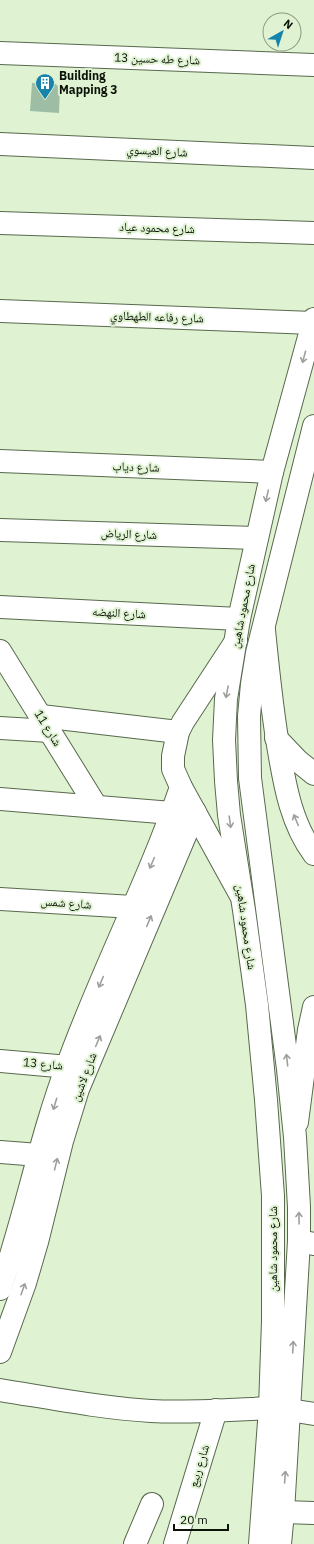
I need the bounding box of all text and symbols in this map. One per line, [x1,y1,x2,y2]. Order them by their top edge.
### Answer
north arrow [262,12,302,52]
text: N [281,16,296,32]
street label: شارع طه حسين 13 [114,50,200,68]
place label: Building Mapping 3 [59,68,118,97]
building icon: Building Mapping 3 [34,72,56,100]
street label: شارع العيسوي [126,141,188,163]
street label: شارع محمود عياد [119,219,195,237]
street label: شارع رفاعه الطهطاوي [110,307,204,329]
one-way arrow [300,350,307,363]
street label: شارع دياب [112,458,160,476]
one-way arrow [262,489,270,502]
street label: شارع الرياض [101,525,157,543]
street label: شارع محمود شاهين [227,562,259,650]
street label: شارع النهضه [92,604,146,622]
one-way arrow [223,685,231,698]
street label: شارع 11 [31,707,65,749]
one-way arrow [226,815,234,828]
one-way arrow [292,815,299,827]
one-way arrow [148,856,155,868]
street label: شارع محمود شاهين [232,883,260,971]
street label: شارع شمس [40,893,92,913]
one-way arrow [146,916,153,928]
one-way arrow [96,976,104,988]
one-way arrow [95,1035,102,1047]
street label: شارع لاشين [67,1050,101,1104]
street label: شارع 13 [22,1054,64,1074]
one-way arrow [283,1054,291,1067]
one-way arrow [51,1097,58,1110]
one-way arrow [53,1157,60,1170]
street label: شارع محمود شاهين [265,1206,281,1292]
one-way arrow [295,1212,303,1225]
one-way arrow [20,1283,27,1296]
one-way arrow [289,1341,297,1354]
street label: شارع ربيع [185,1443,213,1489]
one-way arrow [282,1471,289,1484]
scale bar [174,1506,228,1532]
text: 20 m [180,1512,208,1527]

